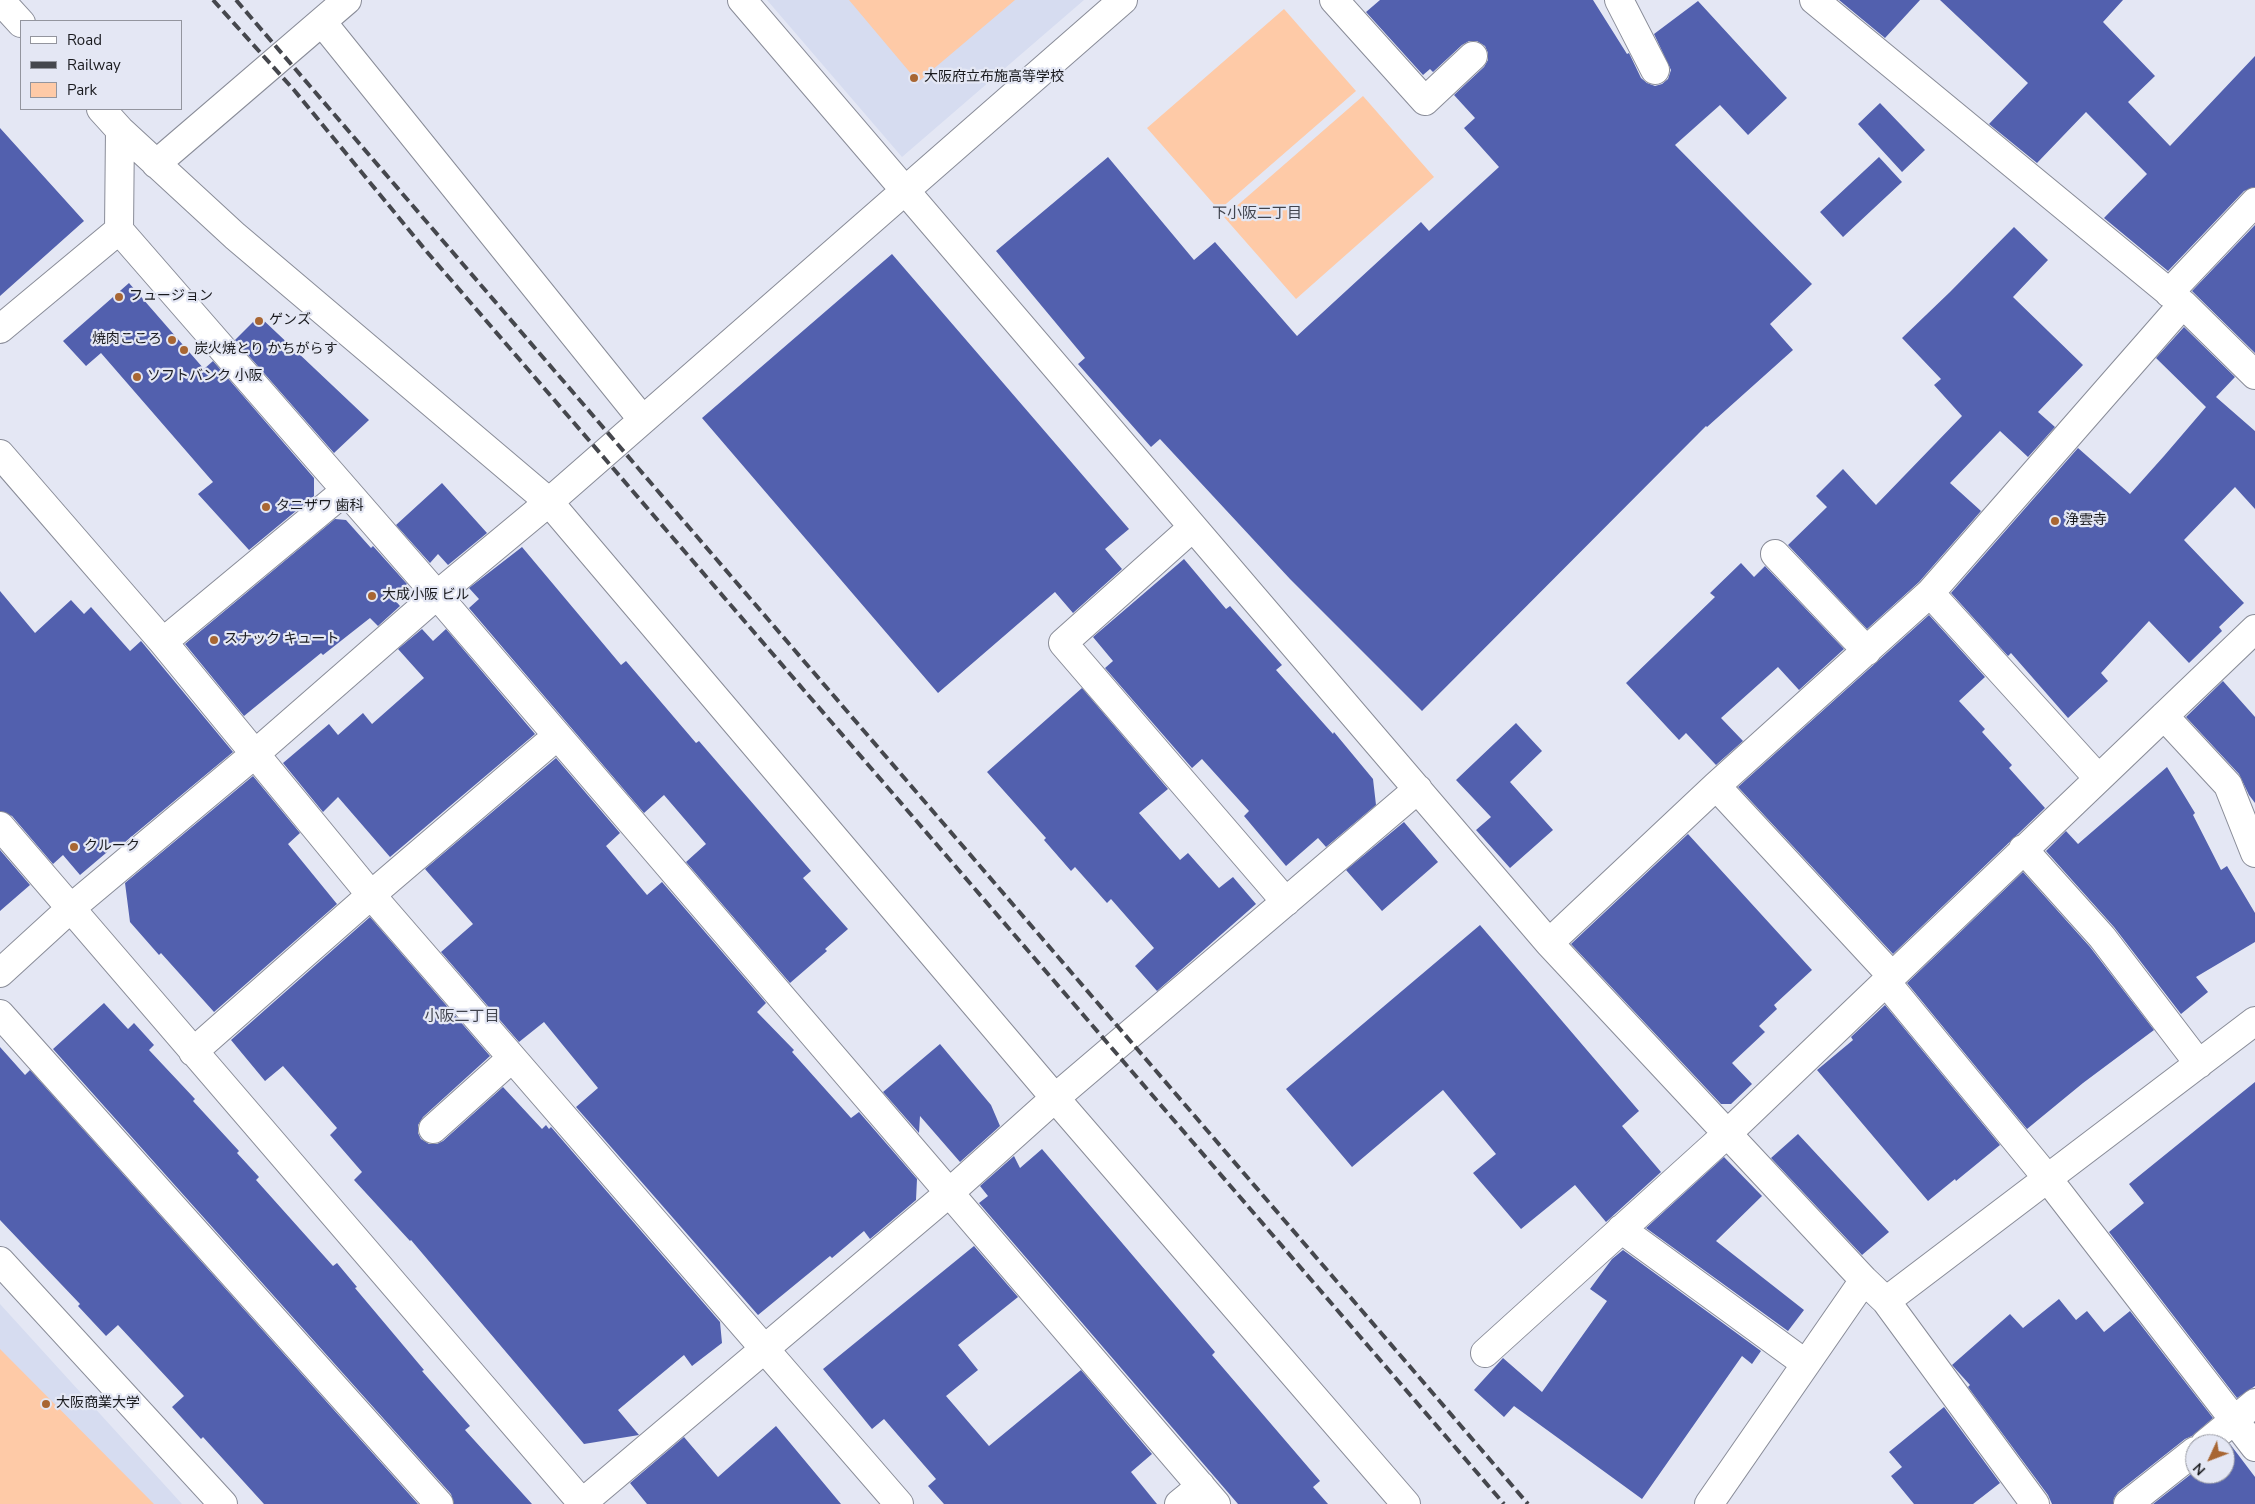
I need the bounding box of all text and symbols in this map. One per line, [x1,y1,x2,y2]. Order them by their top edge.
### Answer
legend [20,20,182,110]
text: Road [67,30,102,50]
text: Railway [67,55,121,75]
place label: 大阪府立布施高等学校 [924,70,1064,86]
marker: 大阪府立布施高等学校 [908,72,920,84]
text: Park [67,80,97,100]
district label: 下小阪二丁目 [1212,205,1302,223]
place label: フュージョン [129,289,213,305]
marker: フュージョン [113,291,125,303]
place label: ゲンズ [269,313,311,329]
marker: ゲンズ [253,315,265,327]
place label: 焼肉こころ [92,332,162,348]
marker: 焼肉こころ [166,334,178,346]
place label: 炭火焼とり かちがらす [194,342,338,358]
marker: 炭火焼とり かちがらす [178,344,190,356]
place label: ソフトバンク 小阪 [147,369,263,385]
marker: ソフトバンク 小阪 [131,371,143,383]
place label: タニザワ 歯科 [276,499,364,515]
marker: タニザワ 歯科 [260,501,272,513]
place label: 浄雲寺 [2065,513,2107,529]
marker: 浄雲寺 [2049,515,2061,527]
place label: 大成小阪 ビル [382,588,470,604]
marker: 大成小阪 ビル [366,590,378,602]
place label: スナック キュート [224,632,340,648]
marker: スナック キュート [208,634,220,646]
place label: クルーク [84,839,140,855]
marker: クルーク [68,841,80,853]
district label: 小阪二丁目 [425,1008,499,1026]
place label: 大阪商業大学 [56,1396,140,1412]
marker: 大阪商業大学 [40,1398,52,1410]
north arrow [2185,1434,2235,1484]
text: N [2189,1459,2210,1479]

